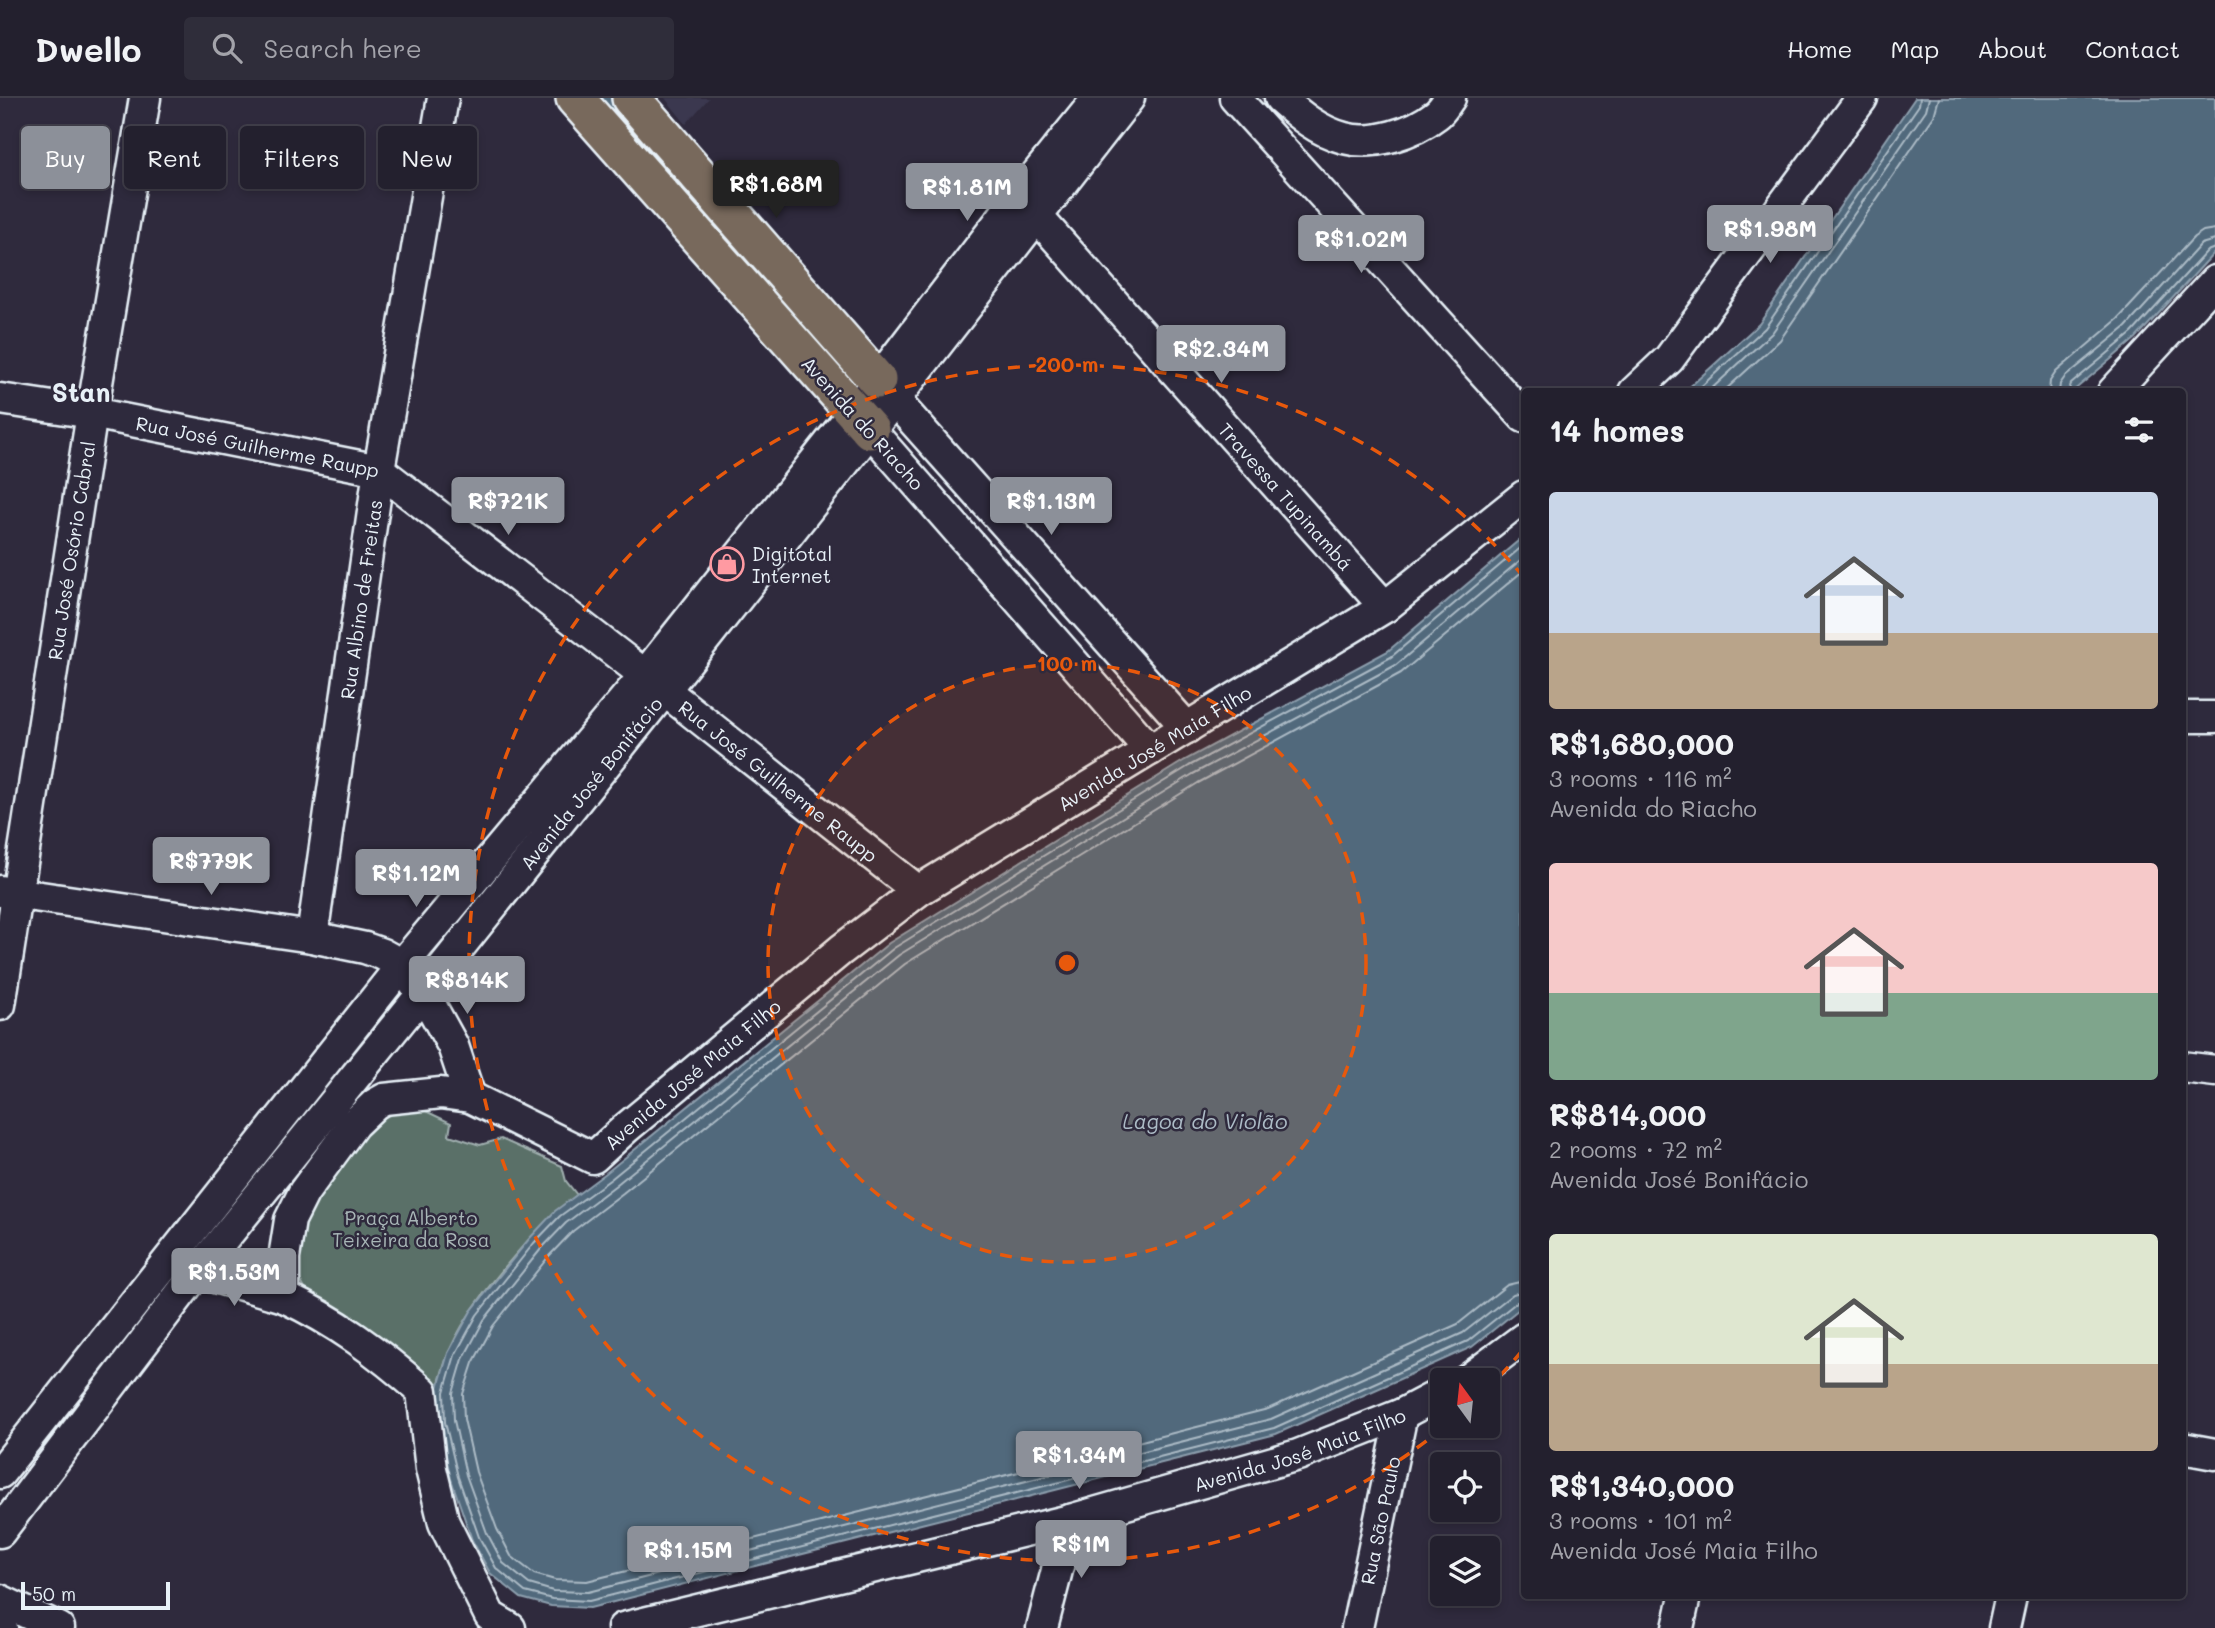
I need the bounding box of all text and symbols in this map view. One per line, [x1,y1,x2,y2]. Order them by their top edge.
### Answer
search box [184,17,674,80]
text: Dwello [35,27,142,70]
icon: search [208,29,246,67]
text: Search here [264,31,422,65]
text: Home [1787,33,1852,64]
text: Map [1890,33,1939,64]
text: About [1977,33,2047,64]
text: Contact [2085,33,2180,64]
chip: Buy [21,126,110,189]
chip: Rent [124,126,226,189]
chip: Filters [240,126,364,189]
chip: New [378,126,477,189]
pin: R$1.68M [711,160,841,220]
pin: R$1.81M [902,164,1032,223]
text: R$1.68M [729,168,823,198]
text: R$1.81M [922,171,1012,201]
pin: R$1.98M [1705,206,1835,265]
text: R$1.98M [1723,213,1817,243]
pin: R$1.02M [1296,216,1426,275]
text: R$1.02M [1314,223,1408,253]
pin: R$2.34M [1156,326,1286,385]
text: R$2.34M [1172,333,1270,363]
text: 200 m [1036,350,1098,377]
street label: Avenida do Riacho [796,351,930,495]
district label: Stan [52,375,110,409]
street label: Rua José Guilherme Raupp [134,410,381,482]
text: 14 homes [1549,410,1685,450]
icon: filters [2120,411,2158,449]
street label: Travessa Tupinambá [1214,417,1359,575]
street label: Rua José Osório Cabral [41,439,100,662]
pin: R$721K [451,478,565,537]
pin: R$1.13M [986,478,1116,537]
text: R$721K [467,485,549,515]
text: R$1.13M [1006,485,1096,515]
street label: Rua Albino de Freitas [334,498,387,701]
icon: home [1791,538,1917,664]
place label: Digitotal Internet [752,541,832,588]
shop icon: Digitotal Internet [708,545,746,583]
text: 100 m [1037,649,1097,676]
street label: Avenida José Maia Filho [1053,679,1255,816]
street label: Avenida José Bonifácio [514,691,667,875]
street label: Rua José Guilherme Raupp [674,694,883,867]
text: R$1,680,000 [1549,723,1734,763]
text: 3 rooms · 116 m² [1549,763,1732,793]
text: Avenida do Riacho [1549,793,1757,823]
pin: R$779K [154,838,268,897]
text: R$779K [169,845,253,875]
pin: R$1.12M [351,850,481,909]
text: R$1.12M [371,857,461,887]
icon: home [1791,909,1917,1035]
centre of rings [1055,951,1079,975]
pin: R$814K [410,956,524,1016]
text: R$814K [425,964,509,994]
street label: Avenida José Maia Filho [599,993,785,1155]
text: R$814,000 [1549,1094,1706,1134]
water label: Lagoa do Violão [1123,1107,1287,1134]
text: 2 rooms · 72 m² [1549,1134,1722,1164]
text: Avenida José Bonifácio [1549,1164,1808,1194]
park label: Praça Alberto Teixeira da Rosa [332,1205,490,1252]
pin: R$1.53M [169,1248,299,1308]
text: R$1.53M [187,1256,281,1286]
icon: home [1791,1280,1917,1406]
north arrow [1430,1368,1500,1438]
map controls [1430,1368,1500,1606]
street label: Avenida José Maia Filho [1191,1401,1409,1497]
pin: R$1.34M [1014,1432,1144,1491]
text: R$1.34M [1032,1439,1126,1469]
button: locate [1430,1452,1500,1522]
street label: Rua São Paulo [1354,1454,1405,1587]
text: R$1,340,000 [1549,1465,1734,1505]
text: 3 rooms · 101 m² [1549,1505,1732,1535]
pin: R$1M [1040,1520,1122,1580]
pin: R$1.15M [623,1526,753,1586]
text: R$1M [1052,1528,1110,1558]
text: R$1.15M [643,1534,733,1564]
text: Avenida José Maia Filho [1549,1535,1818,1565]
button: layers [1430,1536,1500,1606]
scale bar [21,1579,170,1611]
text: 50 m [32,1581,76,1606]

